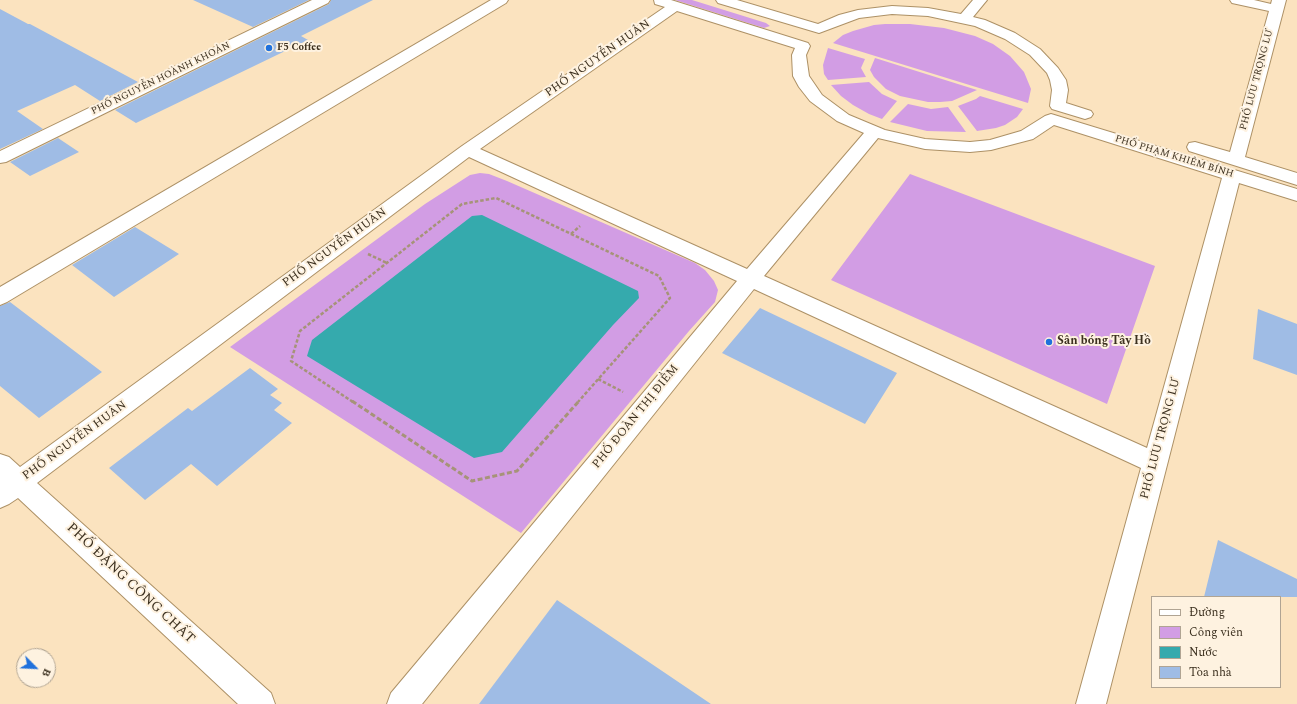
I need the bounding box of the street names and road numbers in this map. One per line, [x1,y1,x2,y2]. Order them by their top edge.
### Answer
street label: PHỐ NGUYỄN HUÂN [543,17,653,101]
street label: PHỐ LƯU TRỌNG LƯ [1238,28,1276,132]
street label: PHỐ NGUYỄN HOÀNH KHOẢN [89,40,233,118]
street label: PHỐ PHẠM KHIÊM BÍNH [1113,133,1235,181]
street label: PHỐ NGUYỄN HUÂN [280,205,390,291]
street label: PHỐ ĐOÀN THỊ ĐIỂM [590,362,682,472]
street label: PHỐ LƯU TRỌNG LƯ [1138,377,1184,501]
street label: PHỐ NGUYỄN HUÂN [20,398,130,484]
street label: PHỐ ĐẶNG CÔNG CHẤT [62,520,198,648]

